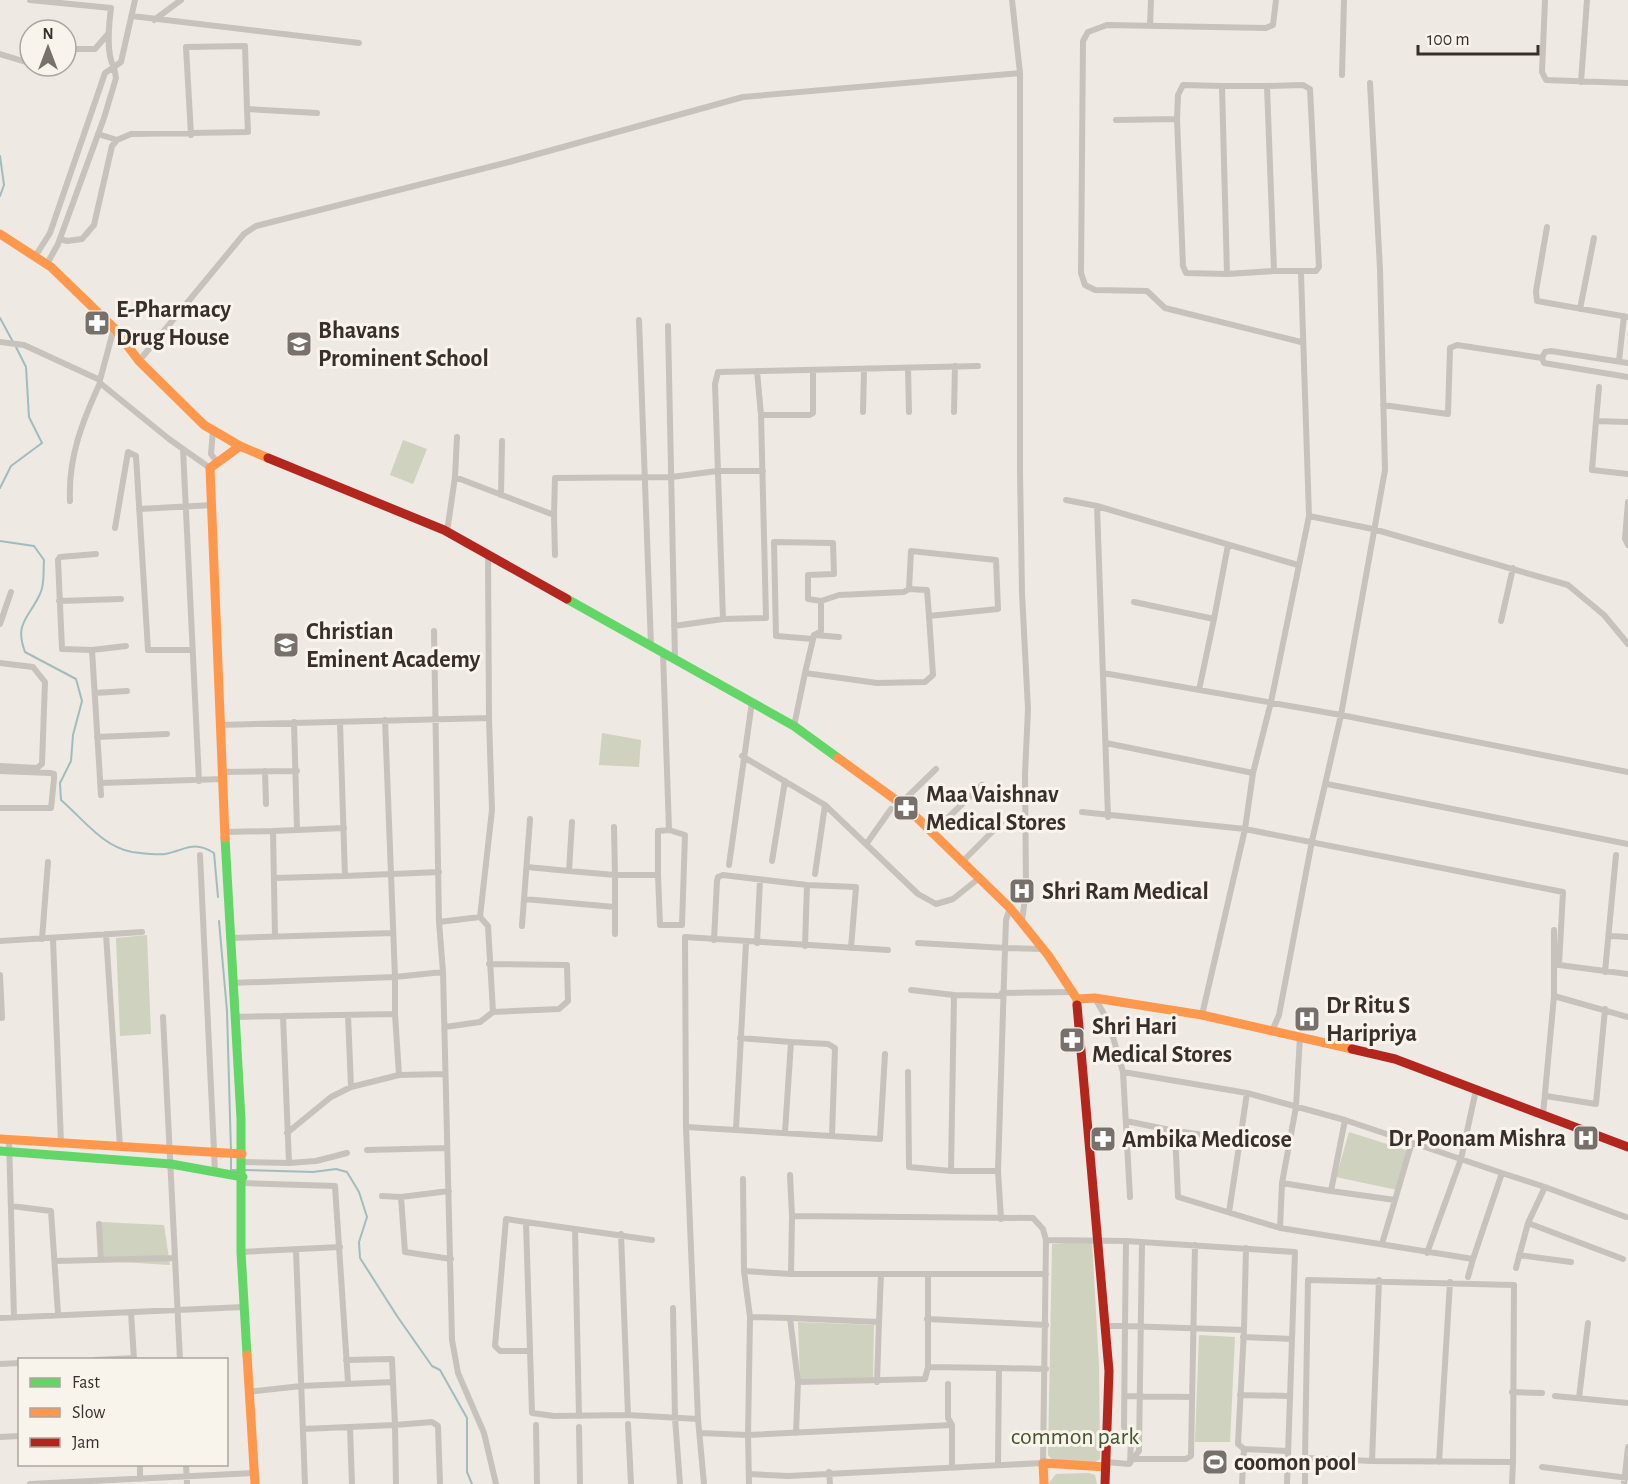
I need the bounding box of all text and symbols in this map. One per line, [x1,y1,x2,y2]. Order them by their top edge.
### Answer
north arrow [18,18,78,78]
scale bar [1418,18,1538,56]
text: N [42,26,54,42]
text: 100 m [1427,31,1470,49]
place label: E-Pharmacy Drug House [116,298,231,350]
pharmacy icon: E-Pharmacy Drug House [82,308,112,338]
place label: Bhavans Prominent School [318,319,489,371]
school or university icon: Bhavans Prominent School [284,329,314,359]
place label: Christian Eminent Academy [306,620,481,672]
school or university icon: Christian Eminent Academy [271,630,301,660]
place label: Maa Vaishnav Medical Stores [926,783,1066,835]
pharmacy icon: Maa Vaishnav Medical Stores [891,793,921,823]
hospital icon: Shri Ram Medical [1007,876,1037,906]
place label: Shri Ram Medical [1042,880,1209,904]
place label: Dr Ritu S Haripriya [1326,994,1417,1046]
hospital icon: Dr Ritu S Haripriya [1292,1004,1322,1034]
place label: Shri Hari Medical Stores [1092,1015,1232,1067]
pharmacy icon: Shri Hari Medical Stores [1057,1025,1087,1055]
hospital icon: Dr Poonam Mishra [1571,1123,1601,1153]
pharmacy icon: Ambika Medicose [1088,1124,1118,1154]
place label: Dr Poonam Mishra [1388,1127,1566,1151]
place label: Ambika Medicose [1122,1128,1292,1152]
legend [18,1358,228,1466]
text: Fast [72,1374,100,1392]
text: Slow [72,1404,105,1422]
park label: common park [1011,1425,1139,1449]
text: Jam [72,1434,100,1452]
sports icon: coomon pool [1200,1447,1230,1477]
place label: coomon pool [1234,1451,1357,1475]

